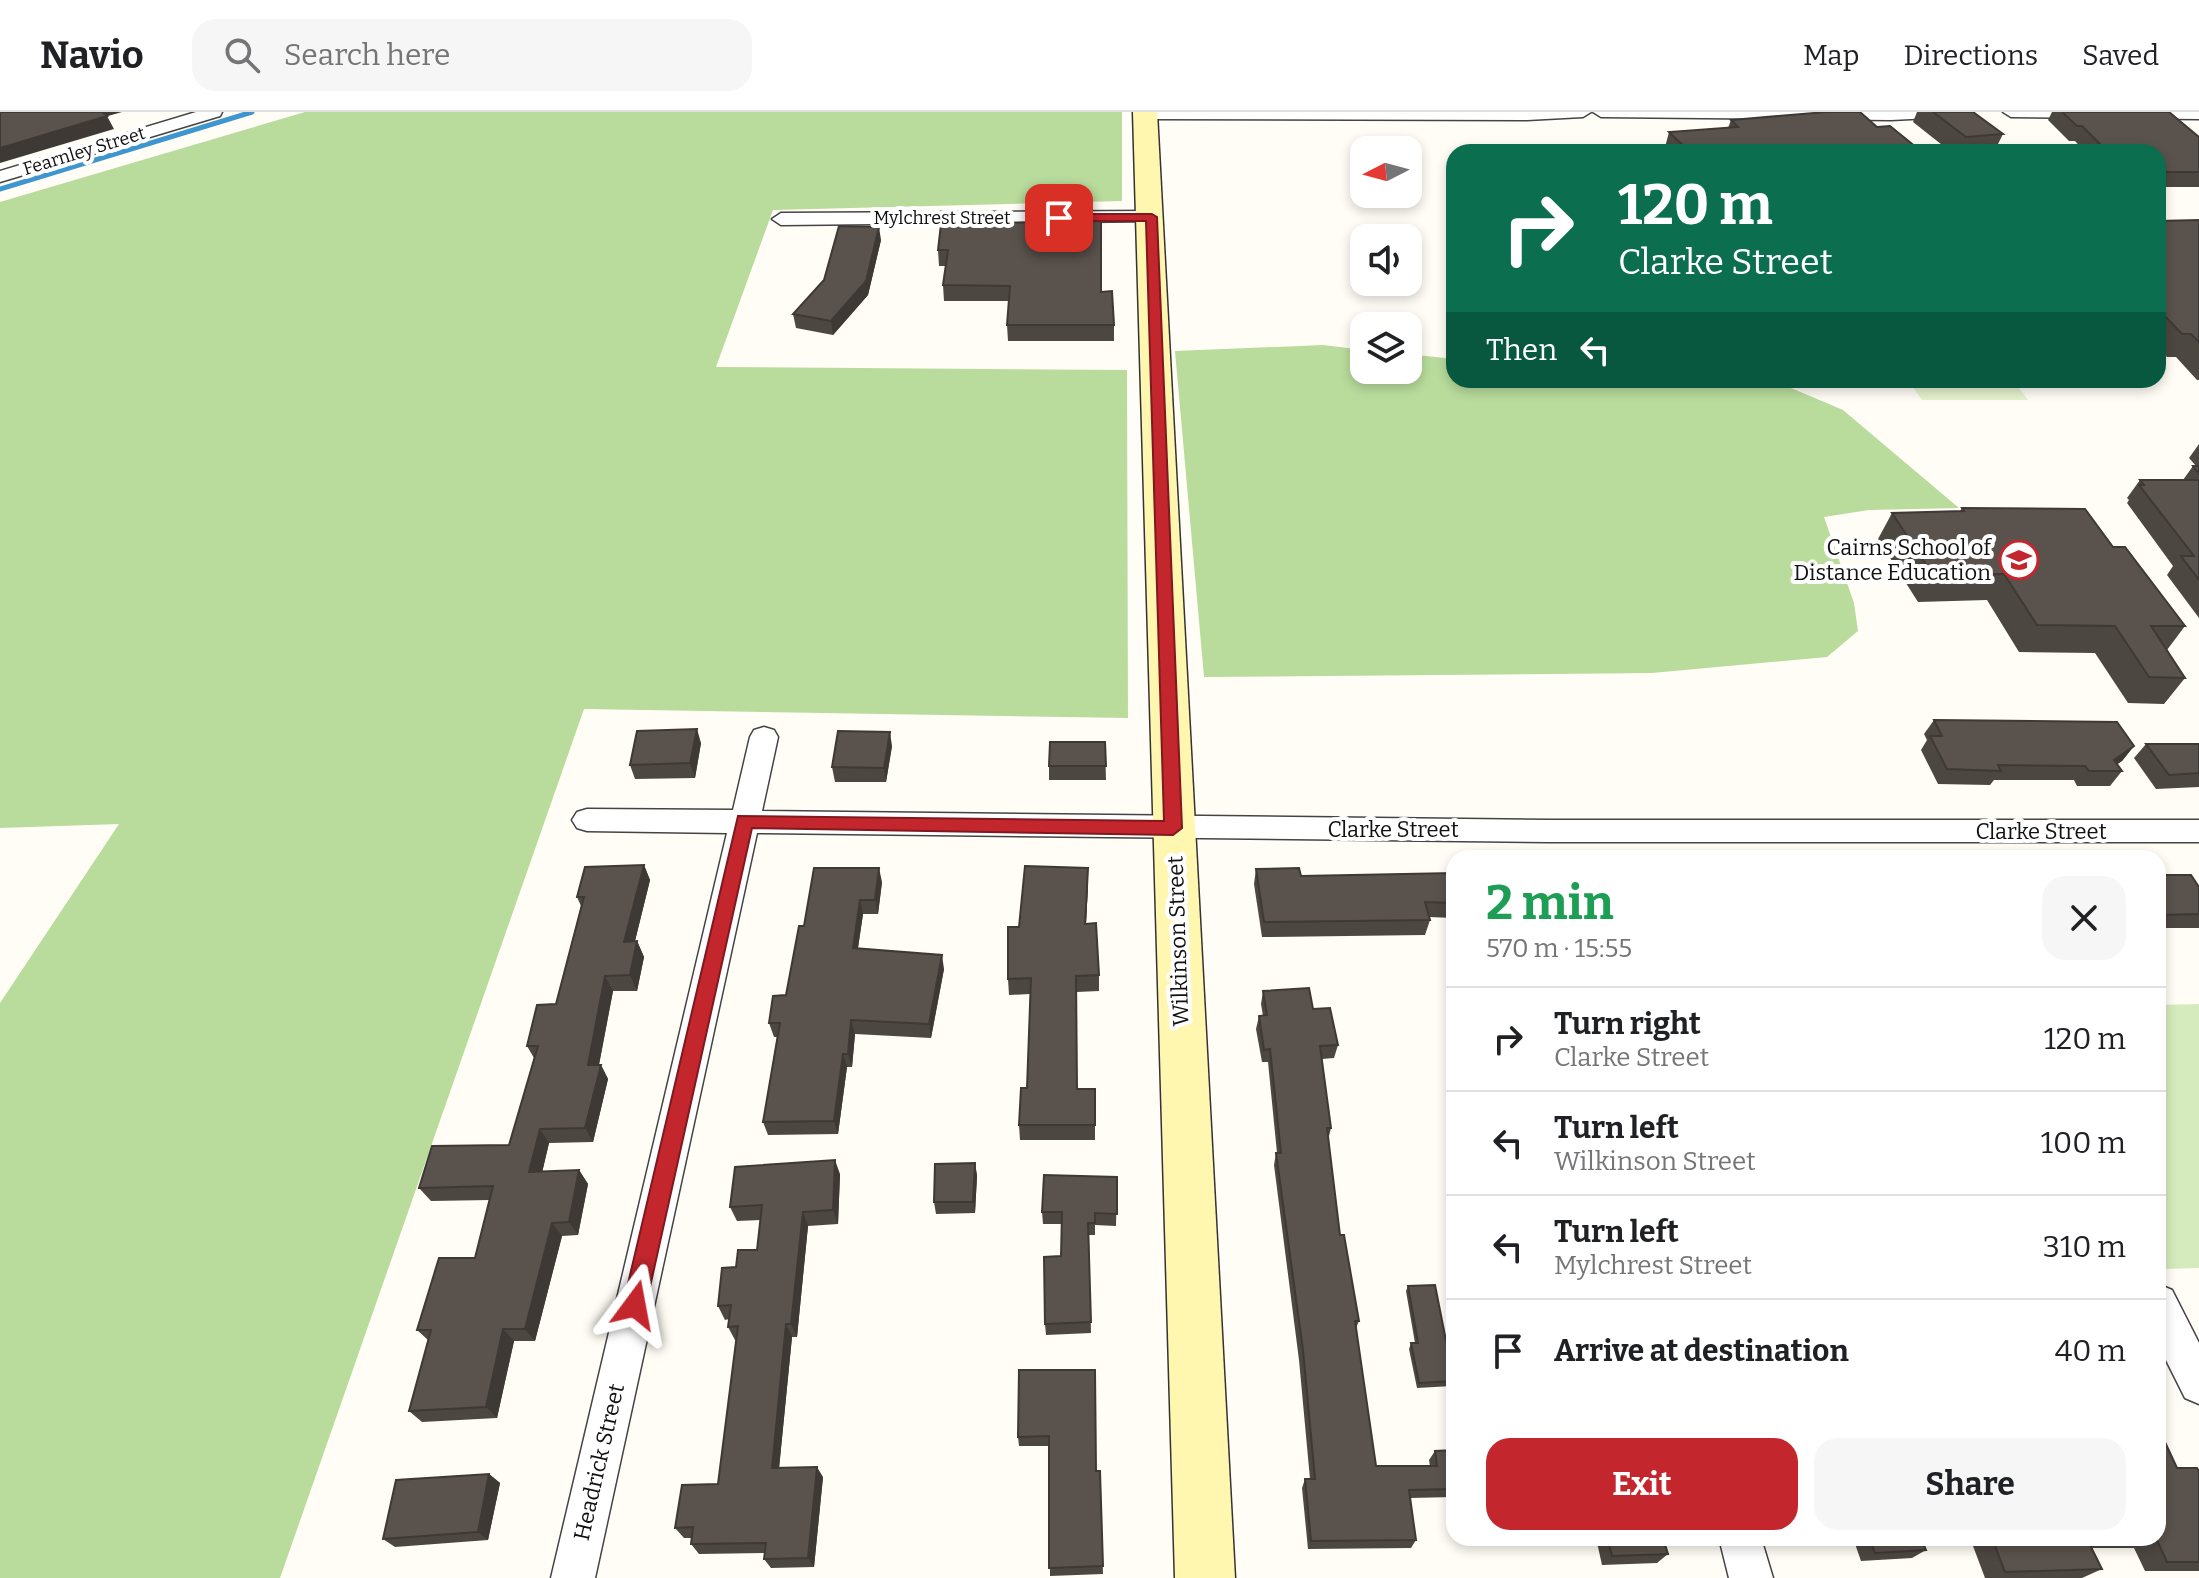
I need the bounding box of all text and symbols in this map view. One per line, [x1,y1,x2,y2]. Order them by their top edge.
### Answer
search box [192,19,752,91]
text: Navio [40,32,144,78]
icon: search [220,33,264,77]
text: Search here [284,37,450,73]
text: Map [1803,39,1859,72]
text: Directions [1903,39,2038,72]
text: Saved [2082,39,2159,72]
street label: Fearnley Street [20,122,148,180]
north arrow [1350,136,1422,208]
map controls [1350,136,1422,384]
text: 120 m [1618,172,1773,239]
icon: right [1486,176,1590,280]
pin [1025,184,1093,252]
icon: arrive [1037,196,1081,240]
street label: Mylchrest Street [873,207,1011,229]
button: sound [1350,224,1422,296]
text: Clarke Street [1618,240,1833,284]
button: layers [1350,312,1422,384]
icon: left [1573,328,1617,372]
text: Then [1486,332,1557,368]
place label: Cairns School of Distance Education [1793,534,1992,586]
school or university icon: Cairns School of Distance Education [1998,539,2040,581]
street label: Clarke Street [1327,816,1459,843]
street label: Clarke Street [1975,818,2107,845]
street label: Wilkinson Street [1162,855,1194,1027]
text: 2 min [1486,874,1614,932]
button: close [2042,876,2126,960]
text: 570 m · 15:55 [1486,933,1632,964]
text: Turn right [1554,1006,1701,1042]
icon: right [1486,1017,1530,1061]
text: 120 m [2044,1021,2126,1057]
text: Clarke Street [1554,1042,1709,1073]
text: Turn left [1554,1110,1679,1146]
icon: left [1486,1121,1530,1165]
text: 100 m [2041,1125,2126,1161]
text: Wilkinson Street [1554,1146,1756,1177]
text: Turn left [1554,1214,1679,1250]
icon: left [1486,1225,1530,1269]
text: 310 m [2043,1229,2126,1265]
text: Mylchrest Street [1554,1250,1752,1281]
position arrow [593,1263,677,1347]
icon: arrive [1486,1329,1530,1373]
text: Arrive at destination [1554,1333,1849,1369]
text: 40 m [2055,1333,2126,1369]
street label: Headrick Street [568,1381,630,1543]
button: Exit [1486,1438,1798,1530]
button: Share [1814,1438,2126,1530]

